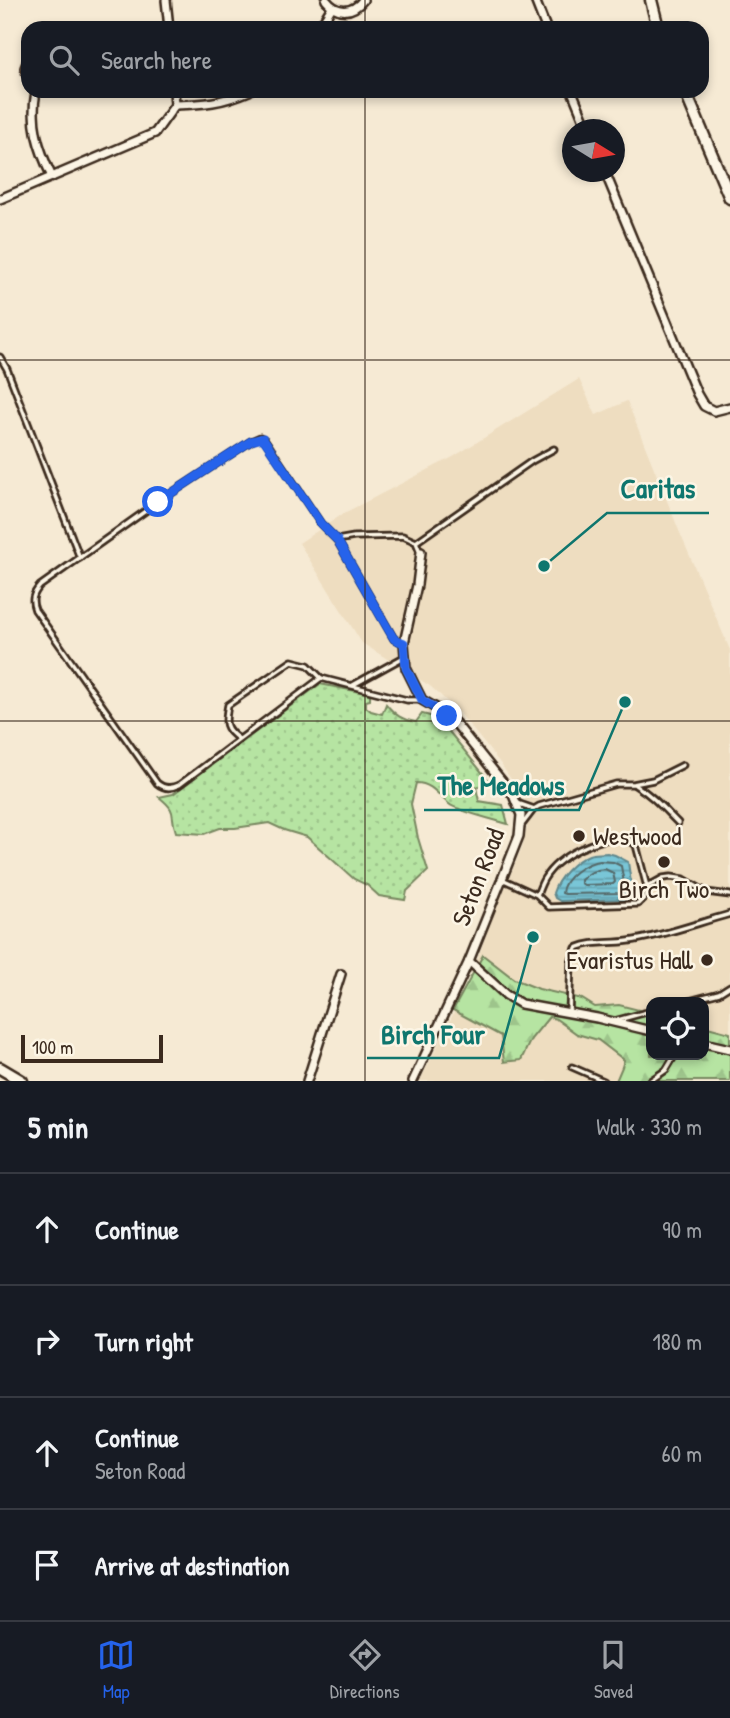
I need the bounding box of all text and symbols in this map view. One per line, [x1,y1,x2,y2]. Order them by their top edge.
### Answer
search box [21,21,709,98]
icon: search [45,41,83,79]
text: Search here [101,42,212,77]
north arrow [562,119,625,182]
callout: Caritas [607,464,709,513]
text: Caritas [621,469,696,507]
route start [142,486,173,517]
route end [431,700,462,731]
callout: The Meadows [424,761,579,810]
text: The Meadows [436,766,565,804]
place label: Westwood [593,818,681,853]
street label: Seton Road [443,823,512,931]
marker: Westwood [571,828,587,844]
marker: Birch Two [656,854,672,870]
place label: Birch Two [619,871,709,906]
place label: Evaristus Hall [566,942,694,977]
marker: Evaristus Hall [699,952,715,968]
map controls [646,997,709,1060]
button: locate [646,997,709,1060]
callout: Birch Four [367,1009,499,1058]
text: Birch Four [381,1015,485,1053]
scale bar [21,1032,163,1064]
text: 100 m [32,1034,73,1060]
text: 5 min [28,1107,88,1147]
text: Walk · 330 m [596,1111,702,1142]
icon: ahead [28,1210,66,1248]
text: Continue [95,1212,179,1247]
text: 90 m [662,1214,702,1245]
icon: right [28,1322,66,1360]
text: Turn right [95,1324,193,1359]
text: 180 m [652,1326,702,1357]
text: Continue [95,1420,179,1455]
icon: ahead [28,1434,66,1472]
text: 60 m [662,1438,702,1469]
text: Seton Road [95,1455,185,1486]
icon: arrive [28,1546,66,1584]
text: Arrive at destination [95,1548,290,1583]
tab: Map [97,1636,135,1704]
tab: Directions [330,1636,400,1704]
tab: Saved [594,1636,633,1704]

